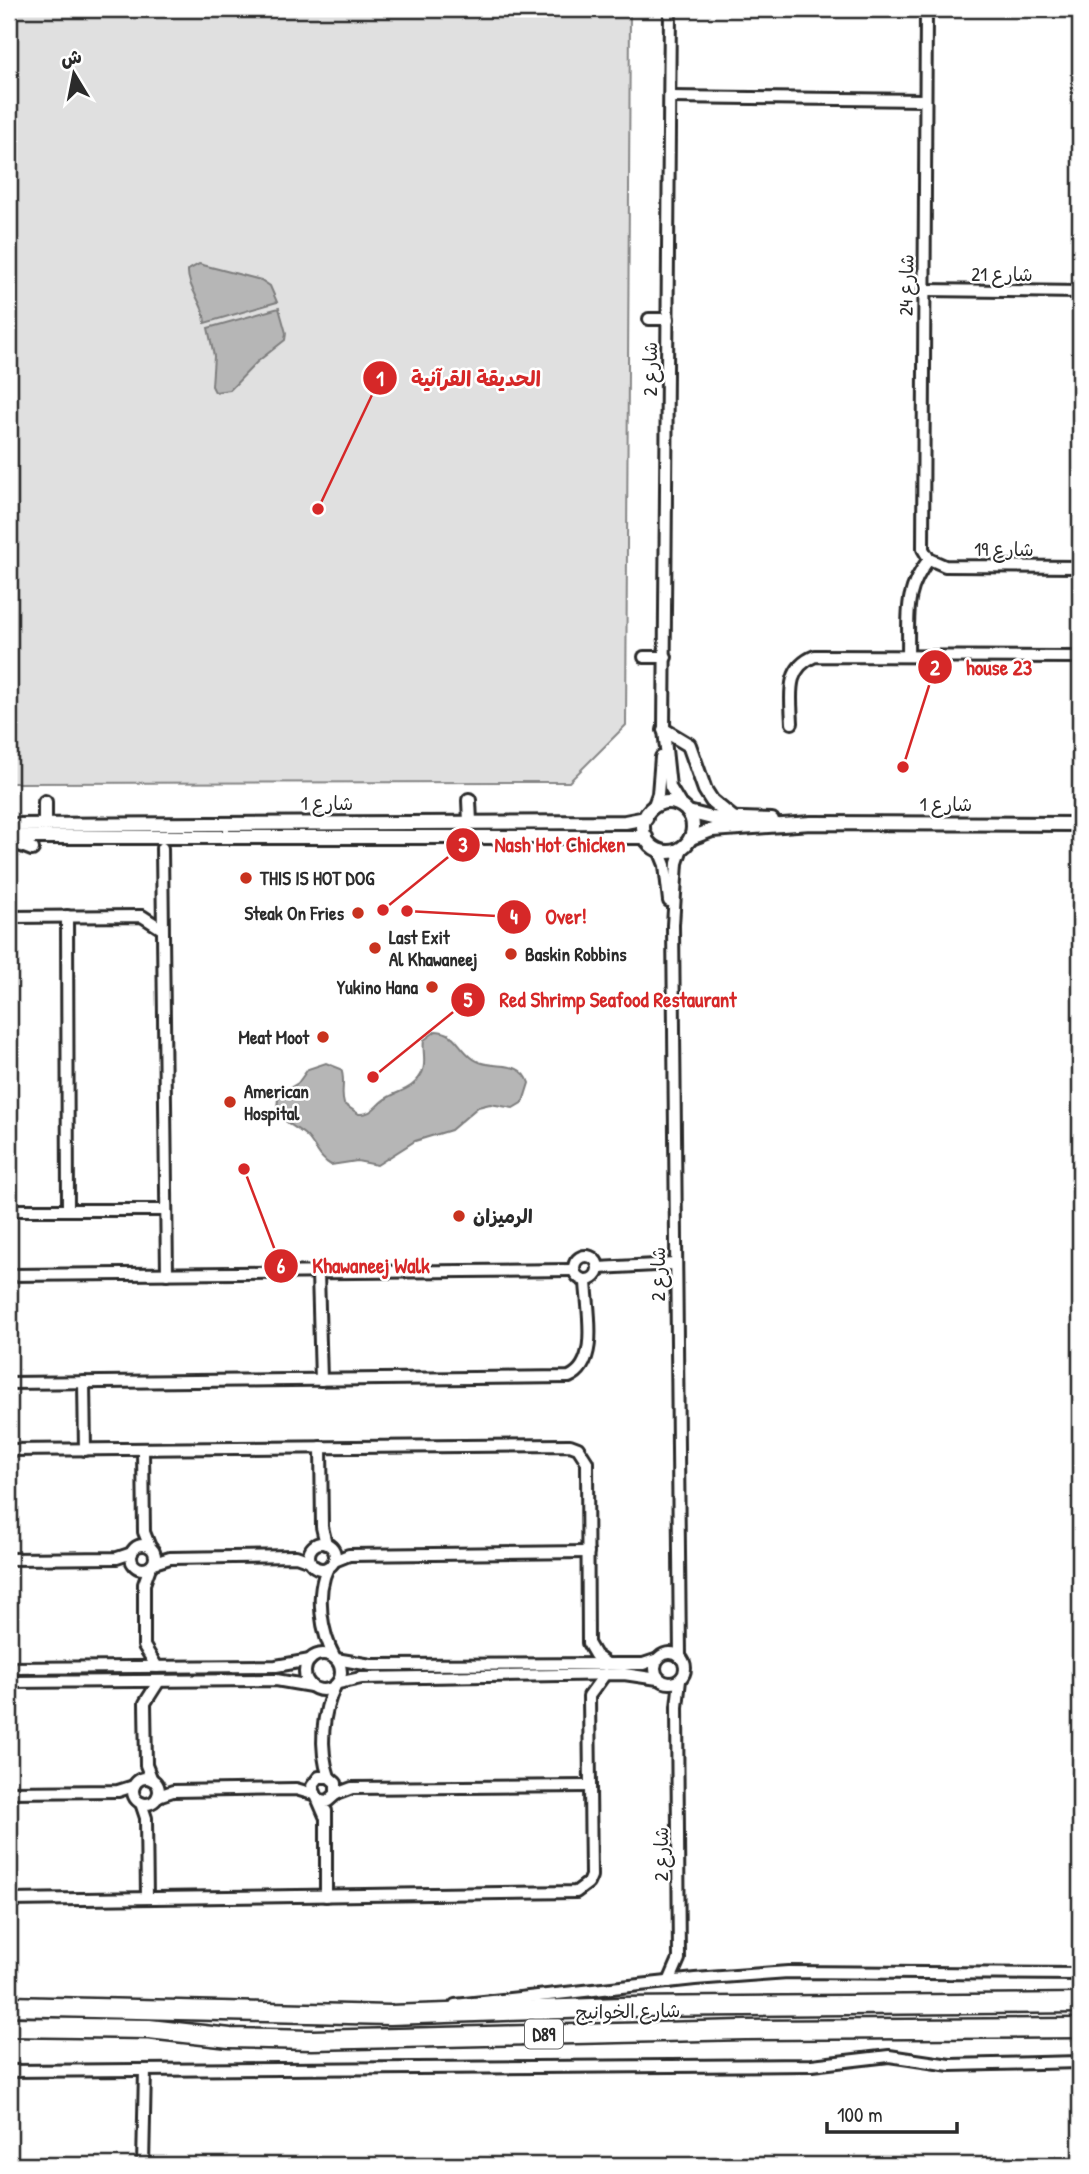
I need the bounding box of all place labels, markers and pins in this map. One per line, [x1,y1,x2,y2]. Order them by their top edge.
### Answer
callout: الحديقة القرآنية [362,357,555,399]
callout: house 23 [917,646,1046,688]
callout: Nash Hot Chicken [445,824,639,866]
place label: THIS IS HOT DOG [259,865,375,891]
marker: THIS IS HOT DOG [238,870,254,886]
callout: Over! [496,896,601,938]
place label: Steak On Fries [244,900,345,926]
marker: Steak On Fries [350,905,366,921]
place label: Last Exit Al Khawaneej [389,924,477,972]
marker: Last Exit Al Khawaneej [367,940,383,956]
place label: Baskin Robbins [525,941,627,967]
marker: Baskin Robbins [503,946,519,962]
place label: Yukino Hana [337,974,419,1000]
marker: Yukino Hana [424,979,440,995]
callout: Red Shrimp Seafood Restaurant [451,979,750,1021]
place label: Meat Moot [239,1024,310,1050]
marker: Meat Moot [315,1029,331,1045]
place label: American Hospital [244,1078,309,1127]
marker: American Hospital [222,1094,238,1110]
place label: الرميزان [473,1203,533,1229]
marker: الرميزان [451,1208,467,1224]
callout: Khawaneej Walk [263,1245,444,1287]

